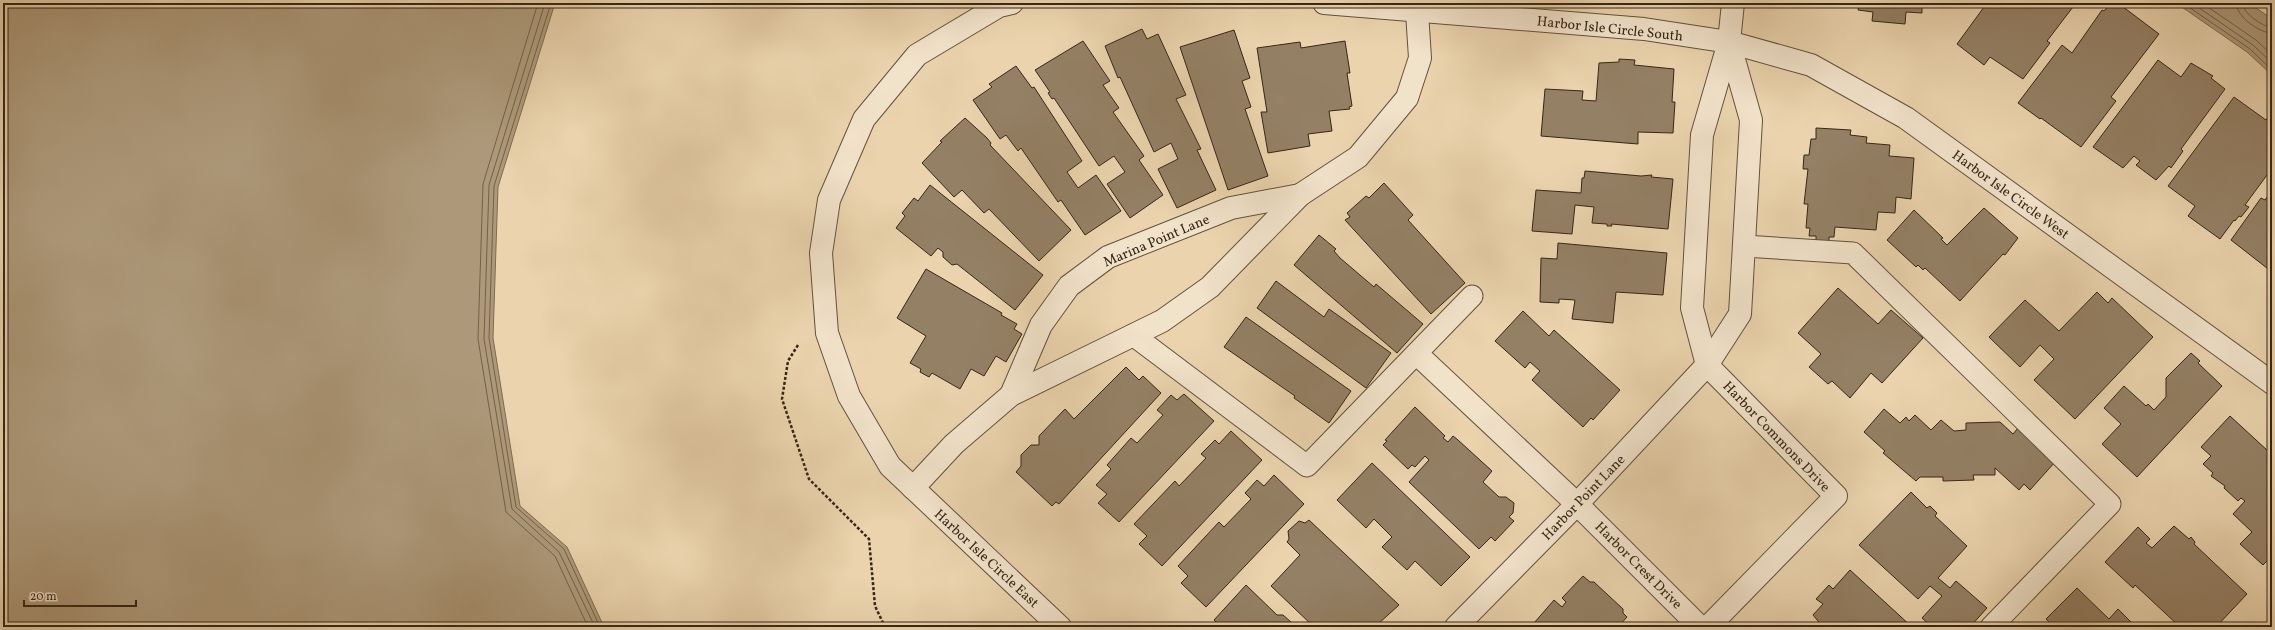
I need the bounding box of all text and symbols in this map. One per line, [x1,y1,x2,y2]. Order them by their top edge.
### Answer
street label: Harbor Isle Circle South [1536,12,1684,47]
street label: Harbor Isle Circle West [1948,146,2073,244]
street label: Marina Point Lane [1101,210,1213,272]
street label: Harbor Commons Drive [1718,377,1834,497]
street label: Harbor Point Lane [1538,451,1630,545]
street label: Harbor Isle Circle East [929,506,1043,613]
street label: Harbor Crest Drive [1590,518,1686,614]
scale bar [24,582,136,608]
text: 20 m [30,589,57,605]

